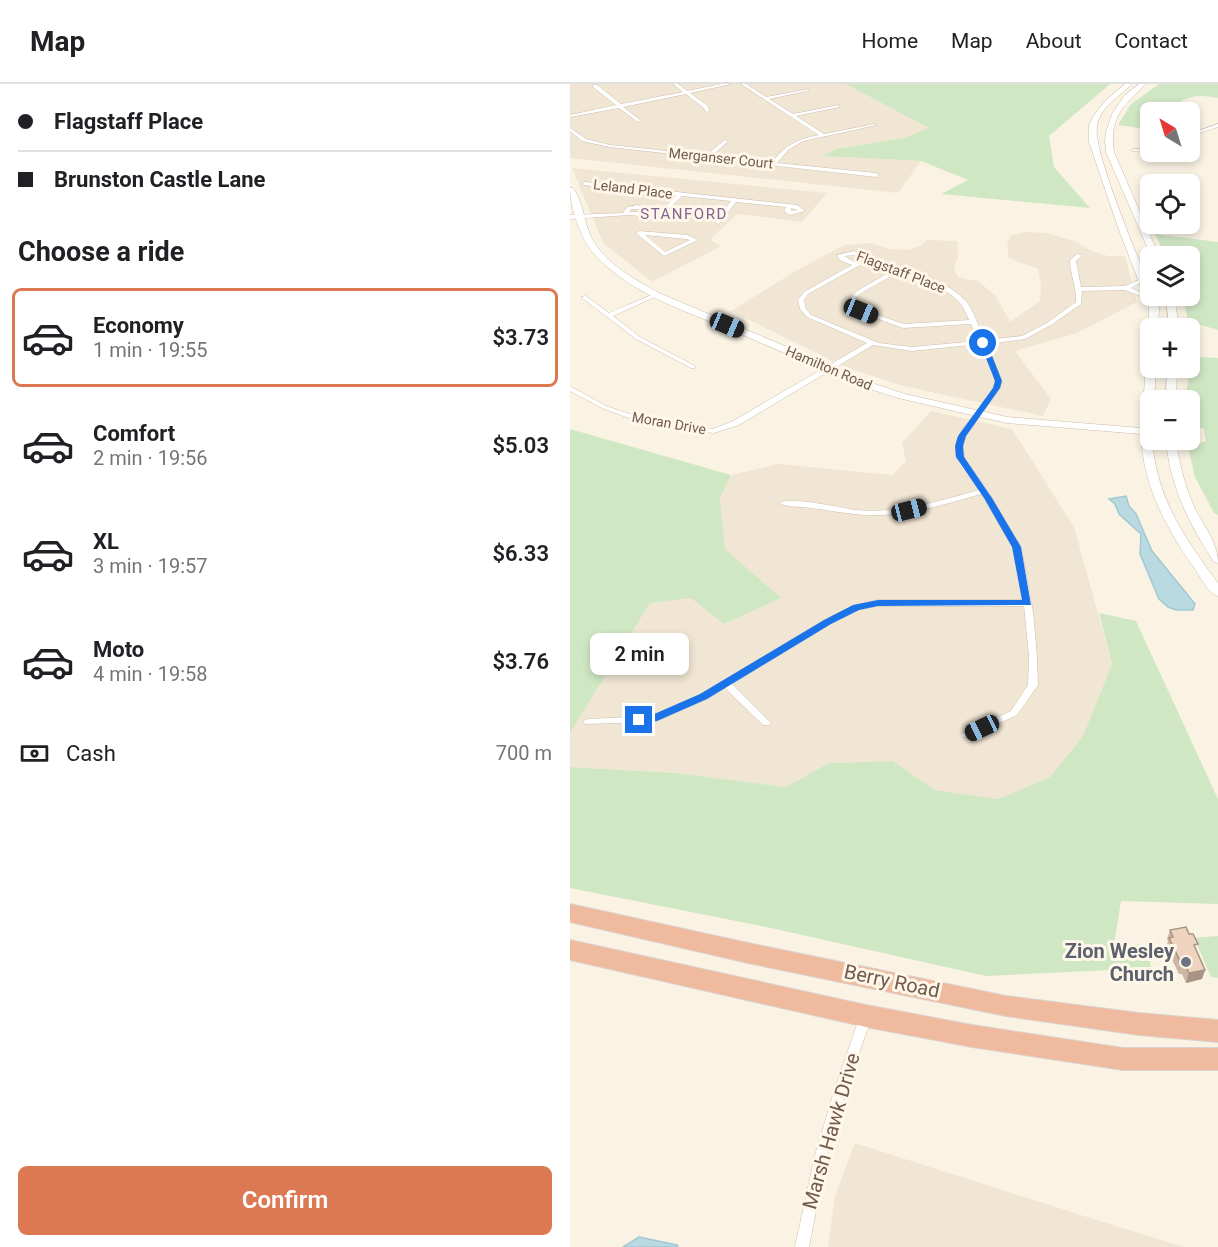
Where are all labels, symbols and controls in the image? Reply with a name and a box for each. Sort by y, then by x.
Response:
text: Map [30,25,85,58]
text: Home [862,29,918,53]
text: Map [951,29,993,53]
text: About [1026,29,1082,53]
text: Contact [1115,29,1188,53]
north arrow [1140,102,1200,162]
map controls [1140,102,1200,450]
text: Flagstaff Place [54,109,203,134]
street label: Merganser Court [668,145,774,171]
text: Brunston Castle Lane [54,167,265,192]
button: locate [1140,174,1200,234]
street label: Leland Place [592,176,674,202]
district label: STANFORD [640,205,728,223]
text: Choose a ride [18,236,184,268]
button: layers [1140,246,1200,306]
street label: Flagstaff Place [854,248,948,296]
car [841,296,881,326]
car [707,310,747,340]
icon: car [21,311,75,365]
text: Economy [93,313,184,338]
button: + [1140,318,1200,378]
text: $3.73 [492,325,549,350]
route start [969,329,996,356]
text: 1 min · 19:55 [93,338,208,362]
street label: Hamilton Road [783,343,875,393]
button: − [1140,390,1200,450]
street label: Moran Drive [631,409,707,437]
icon: car [21,419,75,473]
text: Comfort [93,421,175,446]
text: $5.03 [492,433,549,458]
text: 2 min · 19:56 [93,446,208,470]
car [889,497,929,523]
icon: car [21,527,75,581]
text: XL [93,529,119,554]
text: $6.33 [492,541,549,566]
text: 3 min · 19:57 [93,554,208,578]
callout: 2 min [590,633,688,675]
icon: car [21,635,75,689]
text: Moto [93,637,144,662]
text: 2 min [614,642,665,666]
text: $3.76 [492,649,549,674]
text: 4 min · 19:58 [93,662,208,686]
route end [625,706,652,733]
car [962,712,1002,744]
icon: cash [18,737,51,770]
text: Cash [66,741,116,766]
text: 700 m [496,741,552,765]
place label: Zion Wesley Church [1065,939,1175,986]
marker: Zion Wesley Church [1179,955,1193,969]
street label: Berry Road [842,959,942,1003]
street label: Marsh Hawk Drive [797,1050,865,1212]
button: Confirm [18,1166,552,1235]

